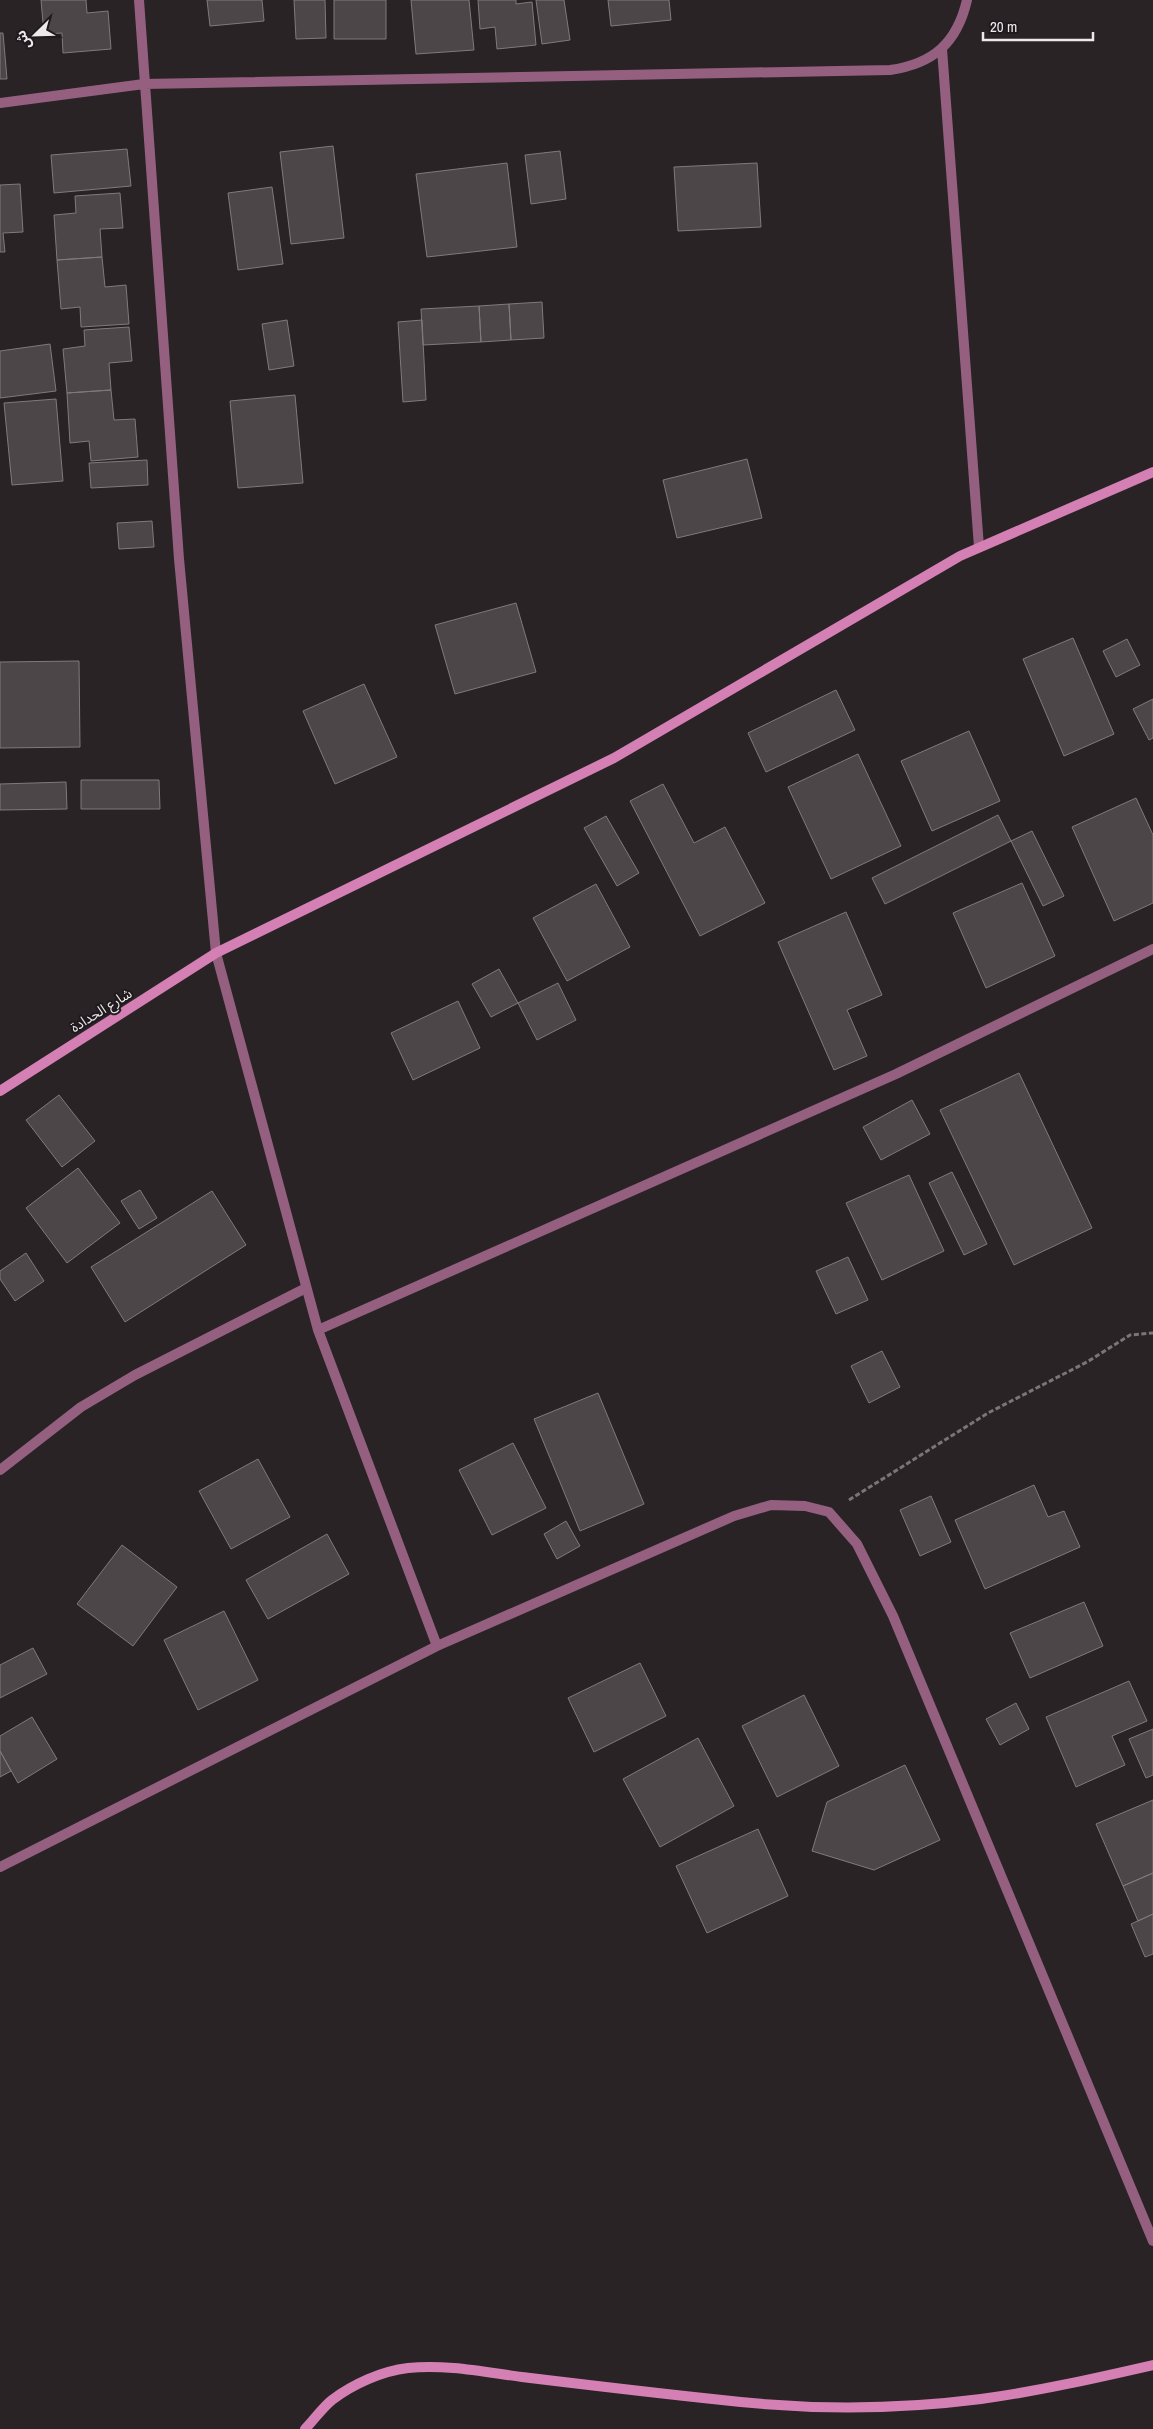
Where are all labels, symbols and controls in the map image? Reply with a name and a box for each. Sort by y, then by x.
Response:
north arrow [10,10,60,60]
scale bar [983,10,1093,42]
text: 20 m [990,16,1017,37]
text: ش [11,28,35,52]
street label: شارع الحدادة [67,984,136,1038]

